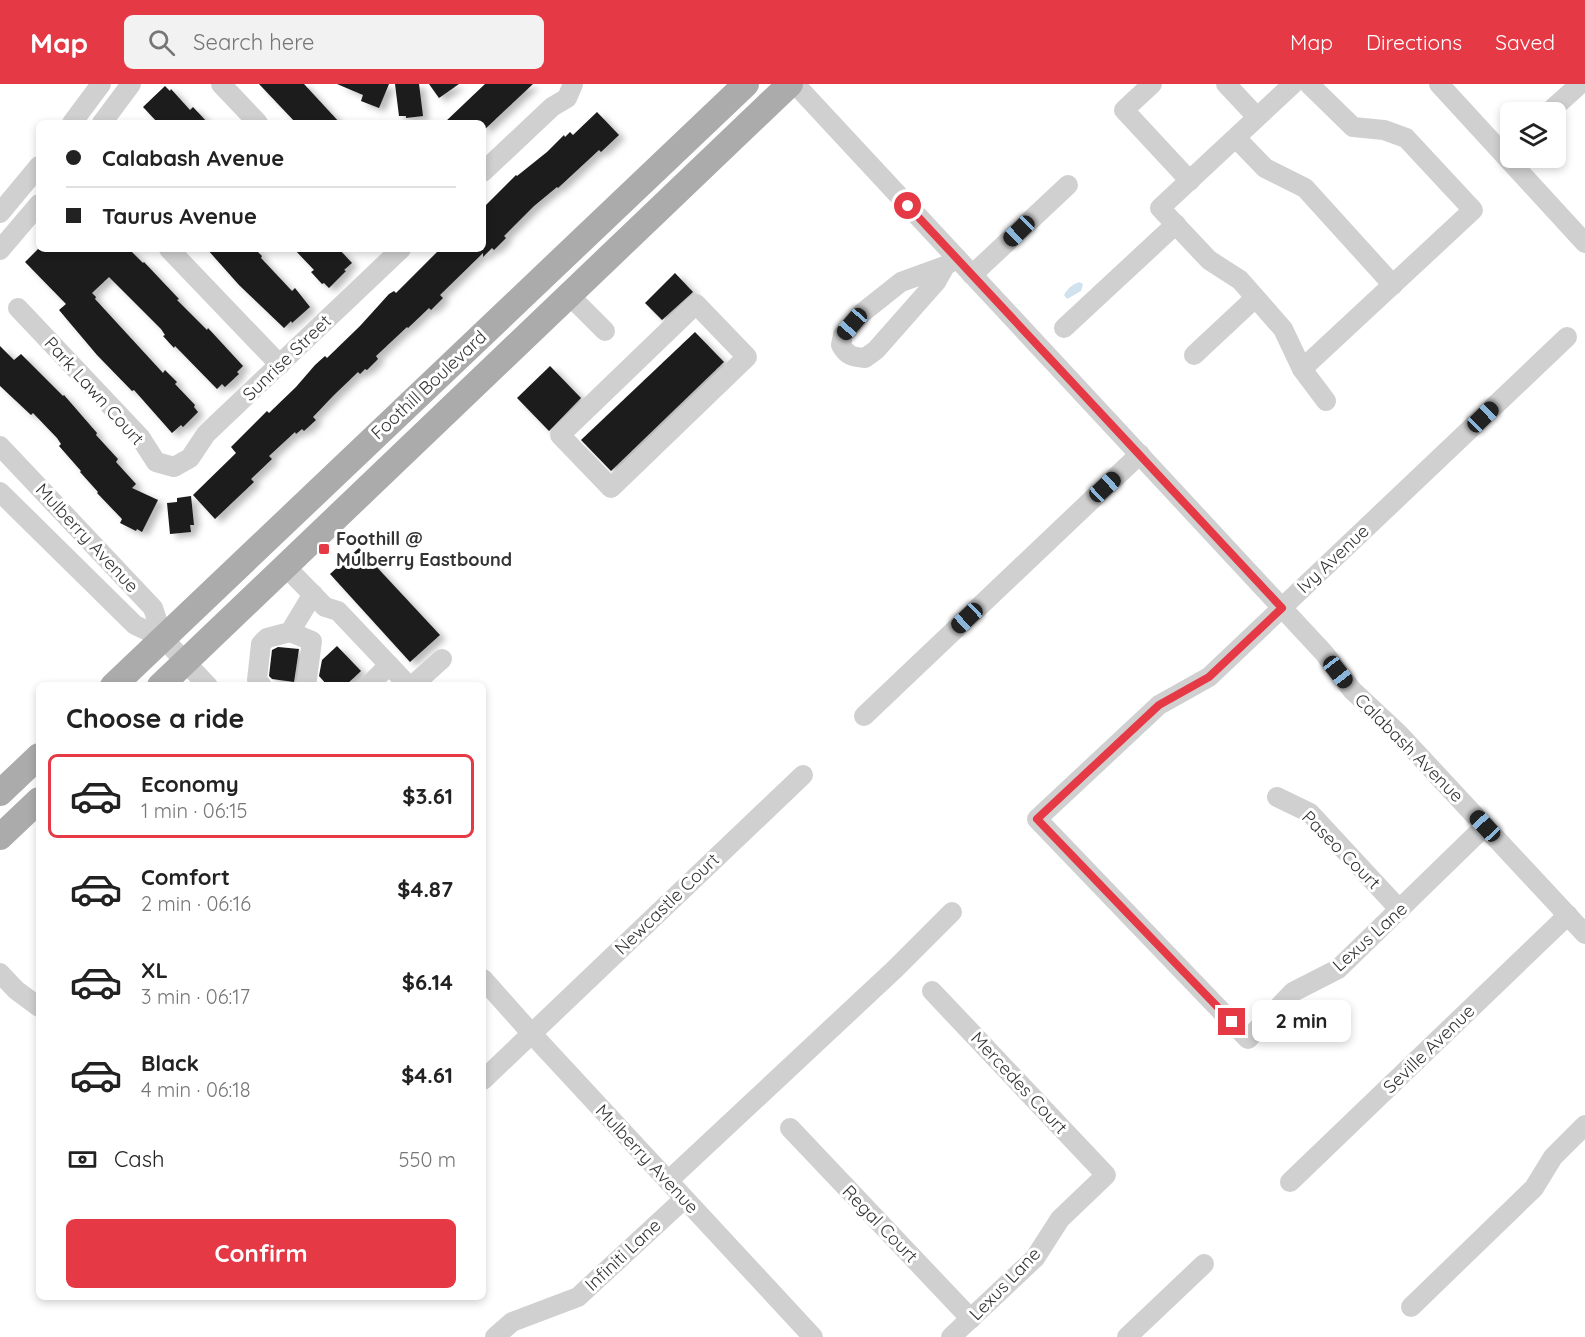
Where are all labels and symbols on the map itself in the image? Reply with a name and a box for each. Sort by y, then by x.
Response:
route start [894,192,921,219]
car [1000,212,1038,250]
car [833,305,871,343]
street label: Sunrise Street [238,310,336,406]
street label: Foothill Boulevard [366,325,491,444]
street label: Park Lawn Court [40,332,149,450]
car [1464,398,1502,436]
car [1086,468,1124,506]
street label: Mulberry Avenue [31,478,144,597]
street label: Ivy Avenue [1292,519,1374,598]
place label: Foothill @ Mulberry Eastbound [336,527,512,571]
marker: Foothill @ Mulberry Eastbound [317,542,331,556]
car [948,599,986,637]
car [1320,652,1356,692]
street label: Calabash Avenue [1350,688,1469,807]
street label: Paseo Court [1297,806,1385,894]
car [1466,807,1504,845]
street label: Newcastle Court [610,848,724,959]
street label: Lexus Lane [1327,897,1412,976]
street label: Seville Avenue [1378,999,1479,1098]
callout: 2 min [1253,1001,1352,1043]
route end [1218,1008,1245,1035]
street label: Mercedes Court [966,1027,1073,1139]
street label: Mulberry Avenue [591,1099,704,1218]
street label: Regal Court [838,1180,923,1267]
street label: Infiniti Lane [580,1214,665,1296]
street label: Lexus Lane [964,1242,1045,1325]

